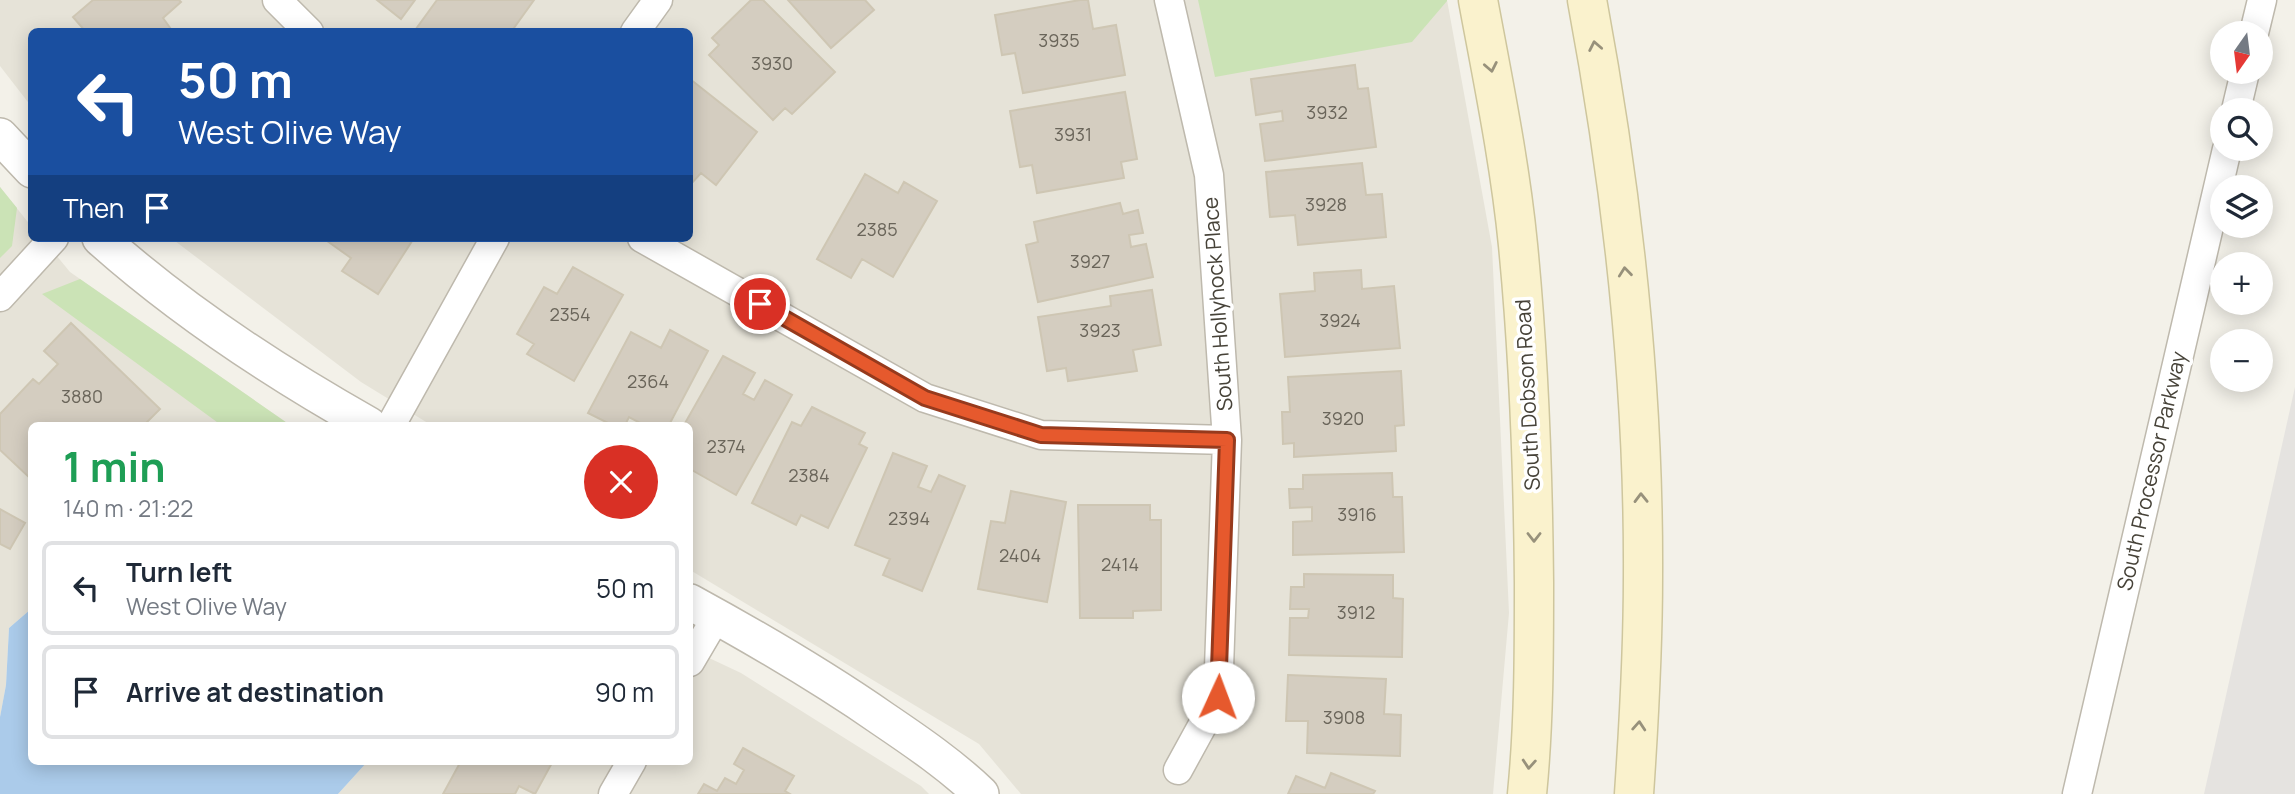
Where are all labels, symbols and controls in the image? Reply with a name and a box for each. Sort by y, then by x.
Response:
north arrow [2210,21,2273,84]
map controls [2210,21,2273,392]
house number: 3935 [1038,28,1080,52]
one-way arrow [1589,40,1604,52]
text: 50 m [178,46,293,113]
house number: 3930 [751,51,793,75]
icon: left [63,56,154,147]
one-way arrow [1483,61,1498,73]
button: search [2210,98,2273,161]
house number: 3932 [1306,100,1348,124]
text: West Olive Way [178,110,402,154]
house number: 3931 [1054,122,1092,146]
button: layers [2210,175,2273,238]
icon: arrive [138,189,176,227]
text: Then [63,190,124,226]
house number: 3928 [1305,192,1347,216]
street label: South Hollyhock Place [1196,196,1238,412]
house number: 2385 [856,217,898,241]
house number: 3927 [1070,249,1110,273]
button: + [2210,252,2273,315]
one-way arrow [1618,266,1633,277]
pin [730,274,790,334]
icon: arrive [741,285,779,323]
street label: South Dobson Road [1508,299,1546,491]
house number: 2354 [549,302,591,326]
house number: 3924 [1319,308,1361,332]
house number: 3923 [1079,318,1121,342]
button: − [2210,329,2273,392]
street label: South Processor Parkway [2110,348,2192,593]
house number: 2364 [627,369,669,393]
house number: 3880 [61,384,103,408]
house number: 3920 [1322,406,1364,430]
house number: 2374 [706,434,746,458]
text: 1 min [63,437,166,495]
button: close [584,445,658,519]
house number: 2384 [788,463,830,487]
text: 140 m · 21:22 [63,492,193,524]
one-way arrow [1634,493,1649,504]
house number: 3916 [1337,502,1377,526]
house number: 2394 [888,506,930,530]
one-way arrow [1526,532,1542,543]
house number: 2404 [999,543,1041,567]
house number: 2414 [1101,552,1139,576]
text: Turn left [126,554,233,590]
icon: left [67,569,105,607]
text: 50 m [596,570,654,606]
text: West Olive Way [126,590,287,622]
house number: 3912 [1337,600,1375,624]
position arrow [1181,660,1255,734]
icon: arrive [67,673,105,711]
text: Arrive at destination [126,674,384,710]
text: 90 m [595,674,654,710]
house number: 3908 [1323,705,1365,729]
one-way arrow [1631,720,1646,731]
one-way arrow [1522,759,1537,770]

